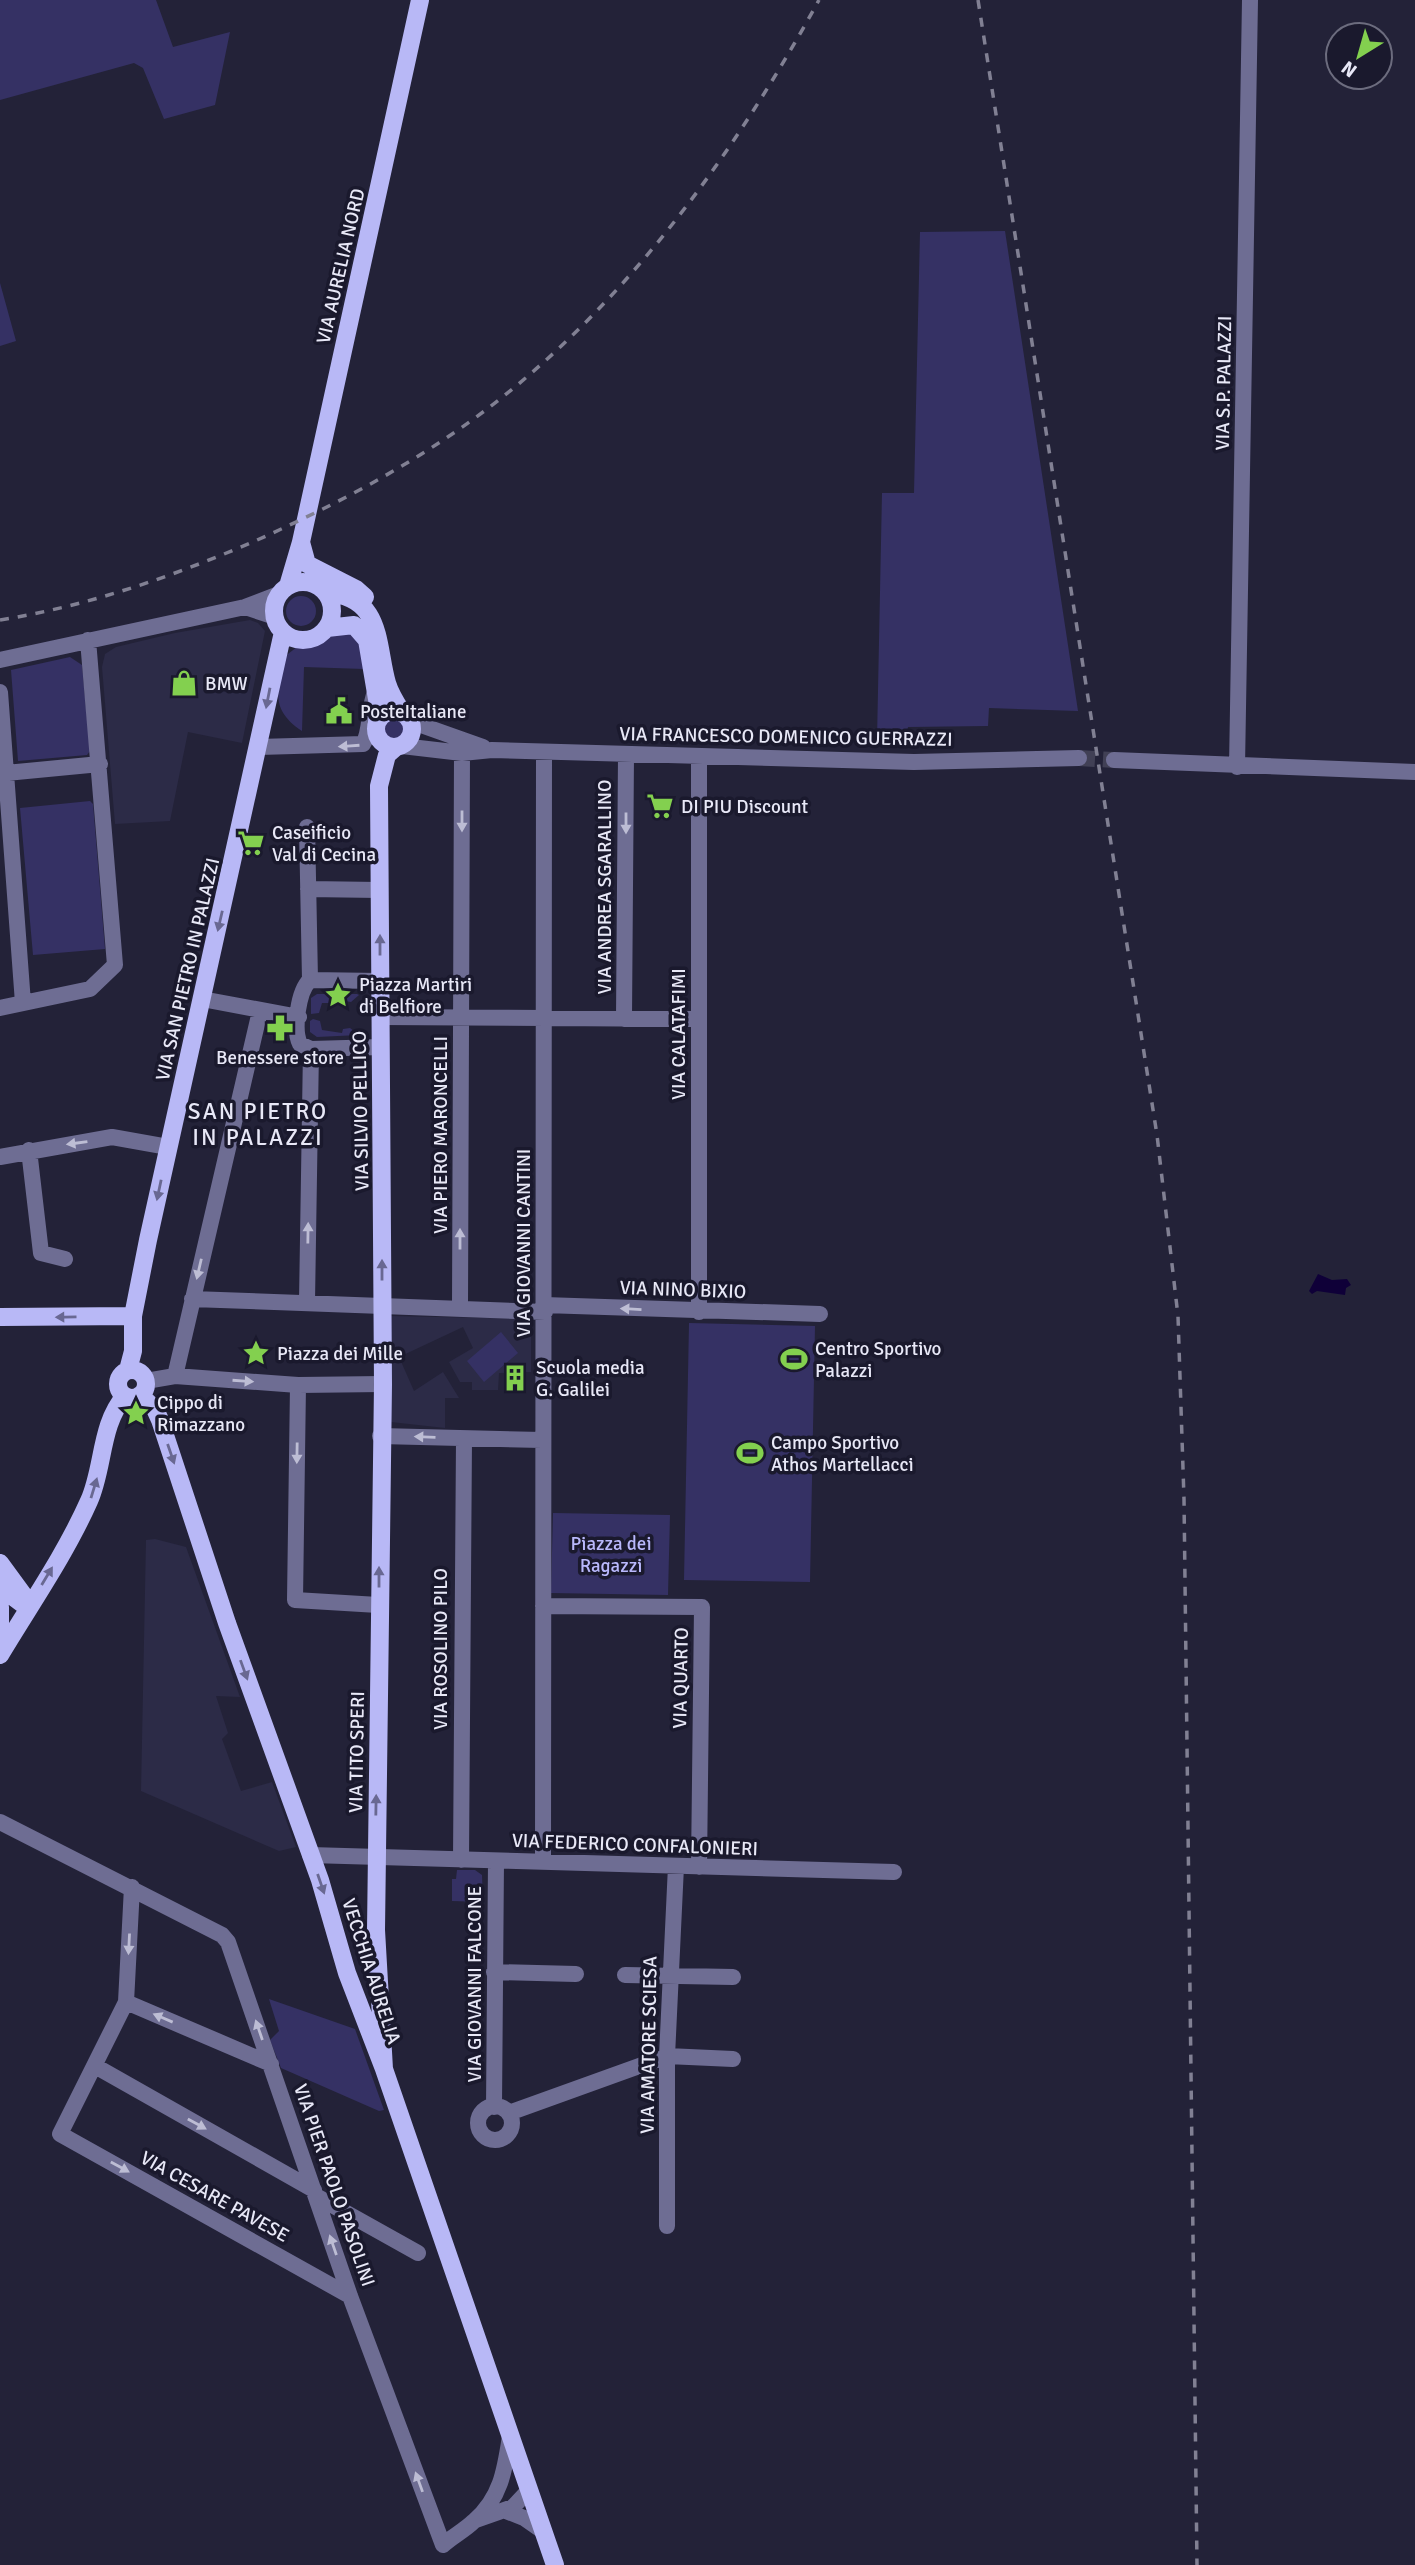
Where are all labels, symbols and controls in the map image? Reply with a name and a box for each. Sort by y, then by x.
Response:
north arrow [1324,21,1394,91]
text: N [1337,55,1362,82]
street label: VIA AURELIA NORD [311,186,371,346]
street label: VIA S.P. PALAZZI [1211,315,1237,451]
shop icon: BMW [169,668,199,698]
place label: BMW [205,672,248,696]
one-way arrow [262,687,273,709]
public building icon: PosteItaliane [324,696,354,726]
place label: PosteItaliane [360,700,466,724]
street label: VIA FRANCESCO DOMENICO GUERRAZZI [619,722,953,752]
one-way arrow [338,741,360,752]
street label: VIA ANDREA SGARALLINO [593,780,617,994]
supermarket icon: DI PIU Discount [645,791,675,821]
place label: DI PIU Discount [681,795,809,819]
one-way arrow [456,810,468,832]
one-way arrow [620,813,631,835]
place label: Caseificio Val di Cecina [272,821,376,867]
supermarket icon: Caseificio Val di Cecina [236,828,266,858]
street label: VIA SAN PIETRO IN PALAZZI [151,855,225,1083]
one-way arrow [214,910,225,932]
one-way arrow [374,933,386,955]
street label: VIA CALATAFIMI [667,968,691,1100]
place label: Piazza Martiri di Belfiore [359,973,472,1019]
place icon: Piazza Martiri di Belfiore [323,980,353,1010]
pharmacy icon: Benessere store [265,1013,295,1043]
street label: VIA SILVIO PELLICO [348,1031,374,1191]
street label: VIA PIERO MARONCELLI [429,1036,453,1234]
place label: Benessere store [216,1046,344,1070]
district label: SAN PIETRO IN PALAZZI [188,1097,328,1152]
one-way arrow [66,1138,88,1149]
street label: VIA GIOVANNI CANTINI [512,1149,536,1337]
one-way arrow [153,1179,164,1201]
one-way arrow [302,1222,314,1244]
one-way arrow [454,1228,466,1250]
one-way arrow [194,1258,205,1280]
one-way arrow [377,1259,388,1281]
street label: VIA NINO BIXIO [619,1276,747,1304]
one-way arrow [620,1303,642,1314]
one-way arrow [55,1311,77,1323]
place label: Centro Sportivo Palazzi [815,1337,942,1383]
place icon: Piazza dei Mille [241,1338,271,1368]
place label: Piazza dei Mille [277,1342,403,1366]
sports icon: Centro Sportivo Palazzi [779,1344,809,1374]
place label: Scuola media G. Galilei [536,1356,645,1402]
building icon: Scuola media G. Galilei [500,1363,530,1393]
one-way arrow [232,1376,254,1387]
place label: Cippo di Rimazzano [157,1391,245,1437]
place icon: Cippo di Rimazzano [121,1398,151,1428]
place label: Campo Sportivo Athos Martellacci [771,1431,914,1477]
one-way arrow [414,1432,436,1443]
sports icon: Campo Sportivo Athos Martellacci [735,1438,765,1468]
one-way arrow [291,1443,303,1465]
one-way arrow [166,1444,177,1465]
one-way arrow [89,1477,100,1498]
park label: Piazza dei Ragazzi [570,1532,652,1578]
one-way arrow [373,1566,385,1588]
one-way arrow [40,1567,53,1586]
street label: VIA ROSOLINO PILO [429,1568,453,1730]
street label: VIA QUARTO [668,1627,694,1729]
one-way arrow [239,1659,250,1680]
street label: VIA TITO SPERI [344,1691,370,1813]
one-way arrow [370,1793,382,1815]
street label: VIA FEDERICO CONFALONIERI [511,1829,758,1861]
one-way arrow [316,1873,327,1894]
street label: VIA GIOVANNI FALCONE [463,1886,487,2082]
street label: VECCHIA AURELIA [336,1896,406,2047]
one-way arrow [123,1934,134,1956]
street label: VIA AMATORE SCIESA [635,1956,663,2134]
one-way arrow [153,2012,174,2023]
one-way arrow [253,2019,264,2040]
street label: VIA PIER PAOLO PASOLINI [288,2081,380,2290]
one-way arrow [187,2118,206,2130]
street label: VIA CESARE PAVESE [136,2146,293,2248]
one-way arrow [110,2161,129,2173]
one-way arrow [327,2235,338,2256]
one-way arrow [413,2472,424,2493]

